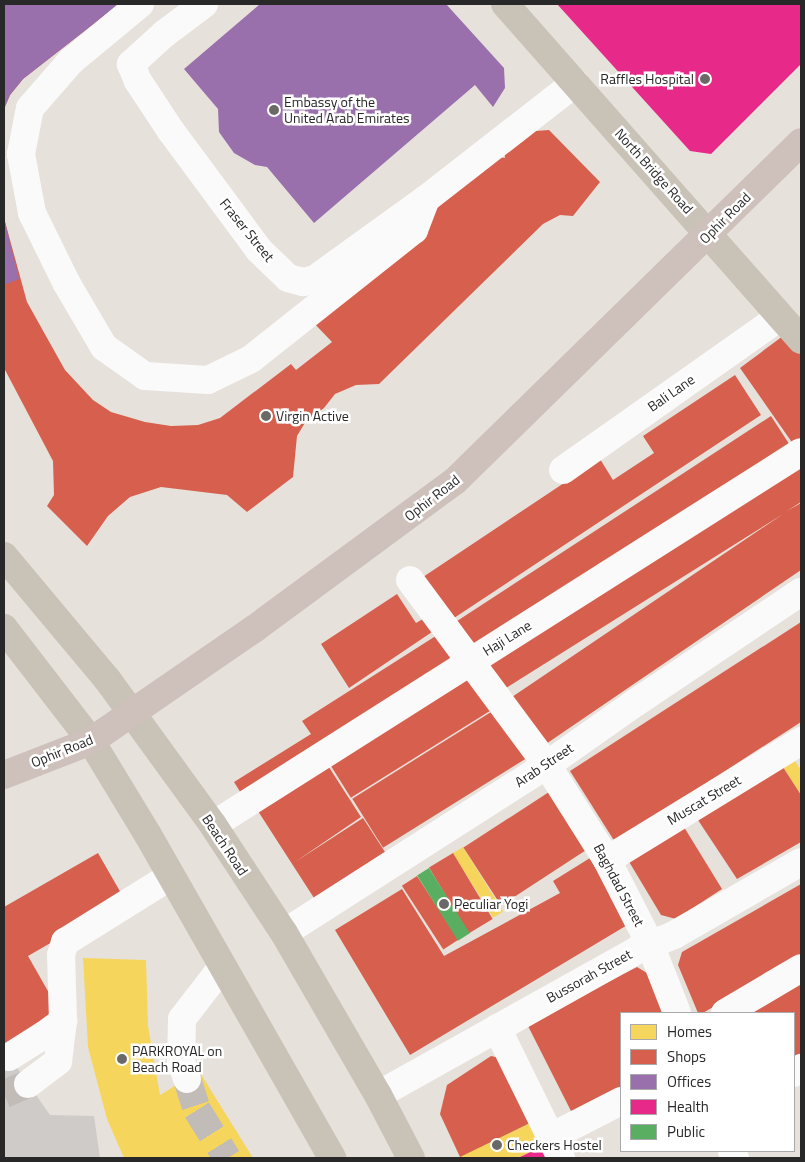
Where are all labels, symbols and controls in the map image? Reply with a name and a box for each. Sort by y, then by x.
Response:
place label: Raffles Hospital [600,71,694,87]
marker: Raffles Hospital [698,72,712,86]
place label: Embassy of the United Arab Emirates [284,94,410,126]
marker: Embassy of the United Arab Emirates [268,104,280,116]
street label: North Bridge Road [611,125,697,217]
street label: Ophir Road [696,189,754,247]
street label: Fraser Street [216,195,278,265]
street label: Bali Lane [644,371,698,415]
place label: Virgin Active [276,408,349,424]
marker: Virgin Active [260,410,272,422]
street label: Ophir Road [401,471,463,525]
street label: Haji Lane [480,617,534,659]
street label: Ophir Road [29,731,95,771]
street label: Arab Street [512,739,576,791]
street label: Muscat Street [664,771,744,829]
street label: Beach Road [199,811,251,879]
street label: Baghdad Street [590,841,648,929]
place label: Peculiar Yogi [454,896,528,912]
marker: Peculiar Yogi [438,898,450,910]
street label: Bussorah Street [543,946,635,1006]
legend [620,1012,795,1152]
text: Homes [667,1020,712,1043]
place label: PARKROYAL on Beach Road [132,1043,222,1076]
text: Shops [667,1045,706,1068]
marker: PARKROYAL on Beach Road [116,1053,128,1065]
text: Offices [667,1070,711,1093]
text: Health [667,1095,709,1118]
text: Public [667,1120,705,1143]
place label: Checkers Hostel [507,1137,602,1153]
marker: Checkers Hostel [491,1139,503,1151]

